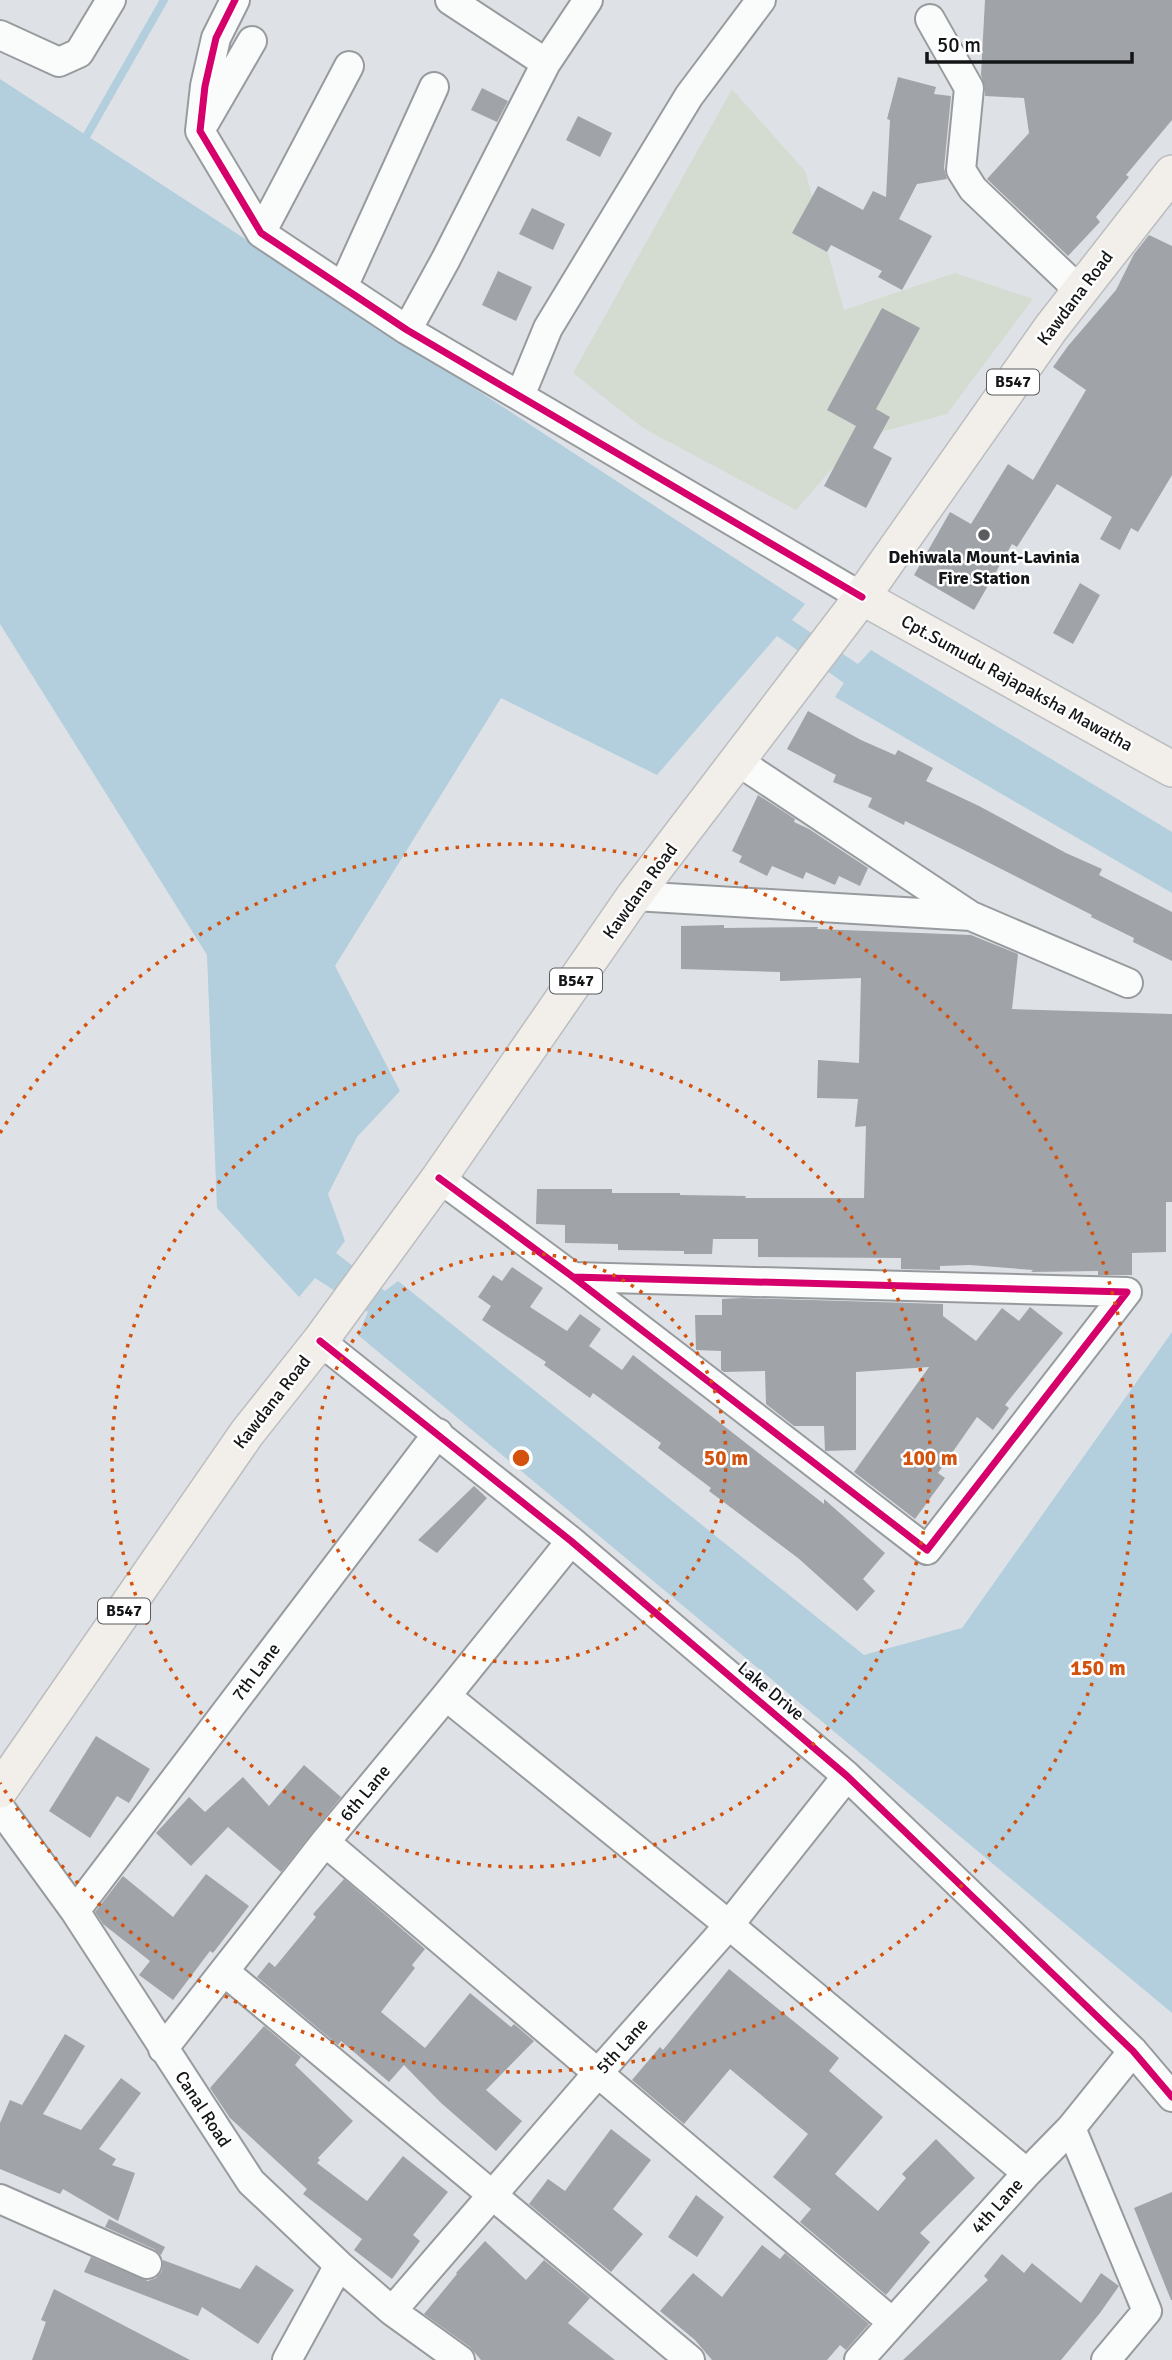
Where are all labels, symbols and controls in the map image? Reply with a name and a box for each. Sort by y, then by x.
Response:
scale bar [927,21,1132,65]
text: 50 m [937,32,981,58]
street label: Kawdana Road [1032,246,1118,350]
road number: B547 [987,370,1039,394]
marker: Dehiwala Mount-Lavinia Fire Station [976,527,992,543]
place label: Dehiwala Mount-Lavinia Fire Station [888,546,1080,589]
street label: Cpt.Sumudu Rajapaksha Mawatha [897,610,1137,756]
street label: Kawdana Road [598,839,682,943]
road number: B547 [550,968,602,993]
street label: Kawdana Road [229,1351,315,1453]
text: 50 m [704,1445,748,1471]
text: 100 m [902,1445,958,1471]
centre of rings [509,1446,533,1470]
road number: B547 [98,1598,150,1624]
street label: 7th Lane [227,1639,285,1705]
text: 150 m [1070,1655,1126,1681]
street label: Lake Drive [733,1657,809,1725]
street label: 6th Lane [335,1760,395,1826]
street label: 5th Lane [591,2014,653,2078]
street label: Canal Road [170,2067,236,2151]
street label: 4th Lane [966,2174,1028,2238]

